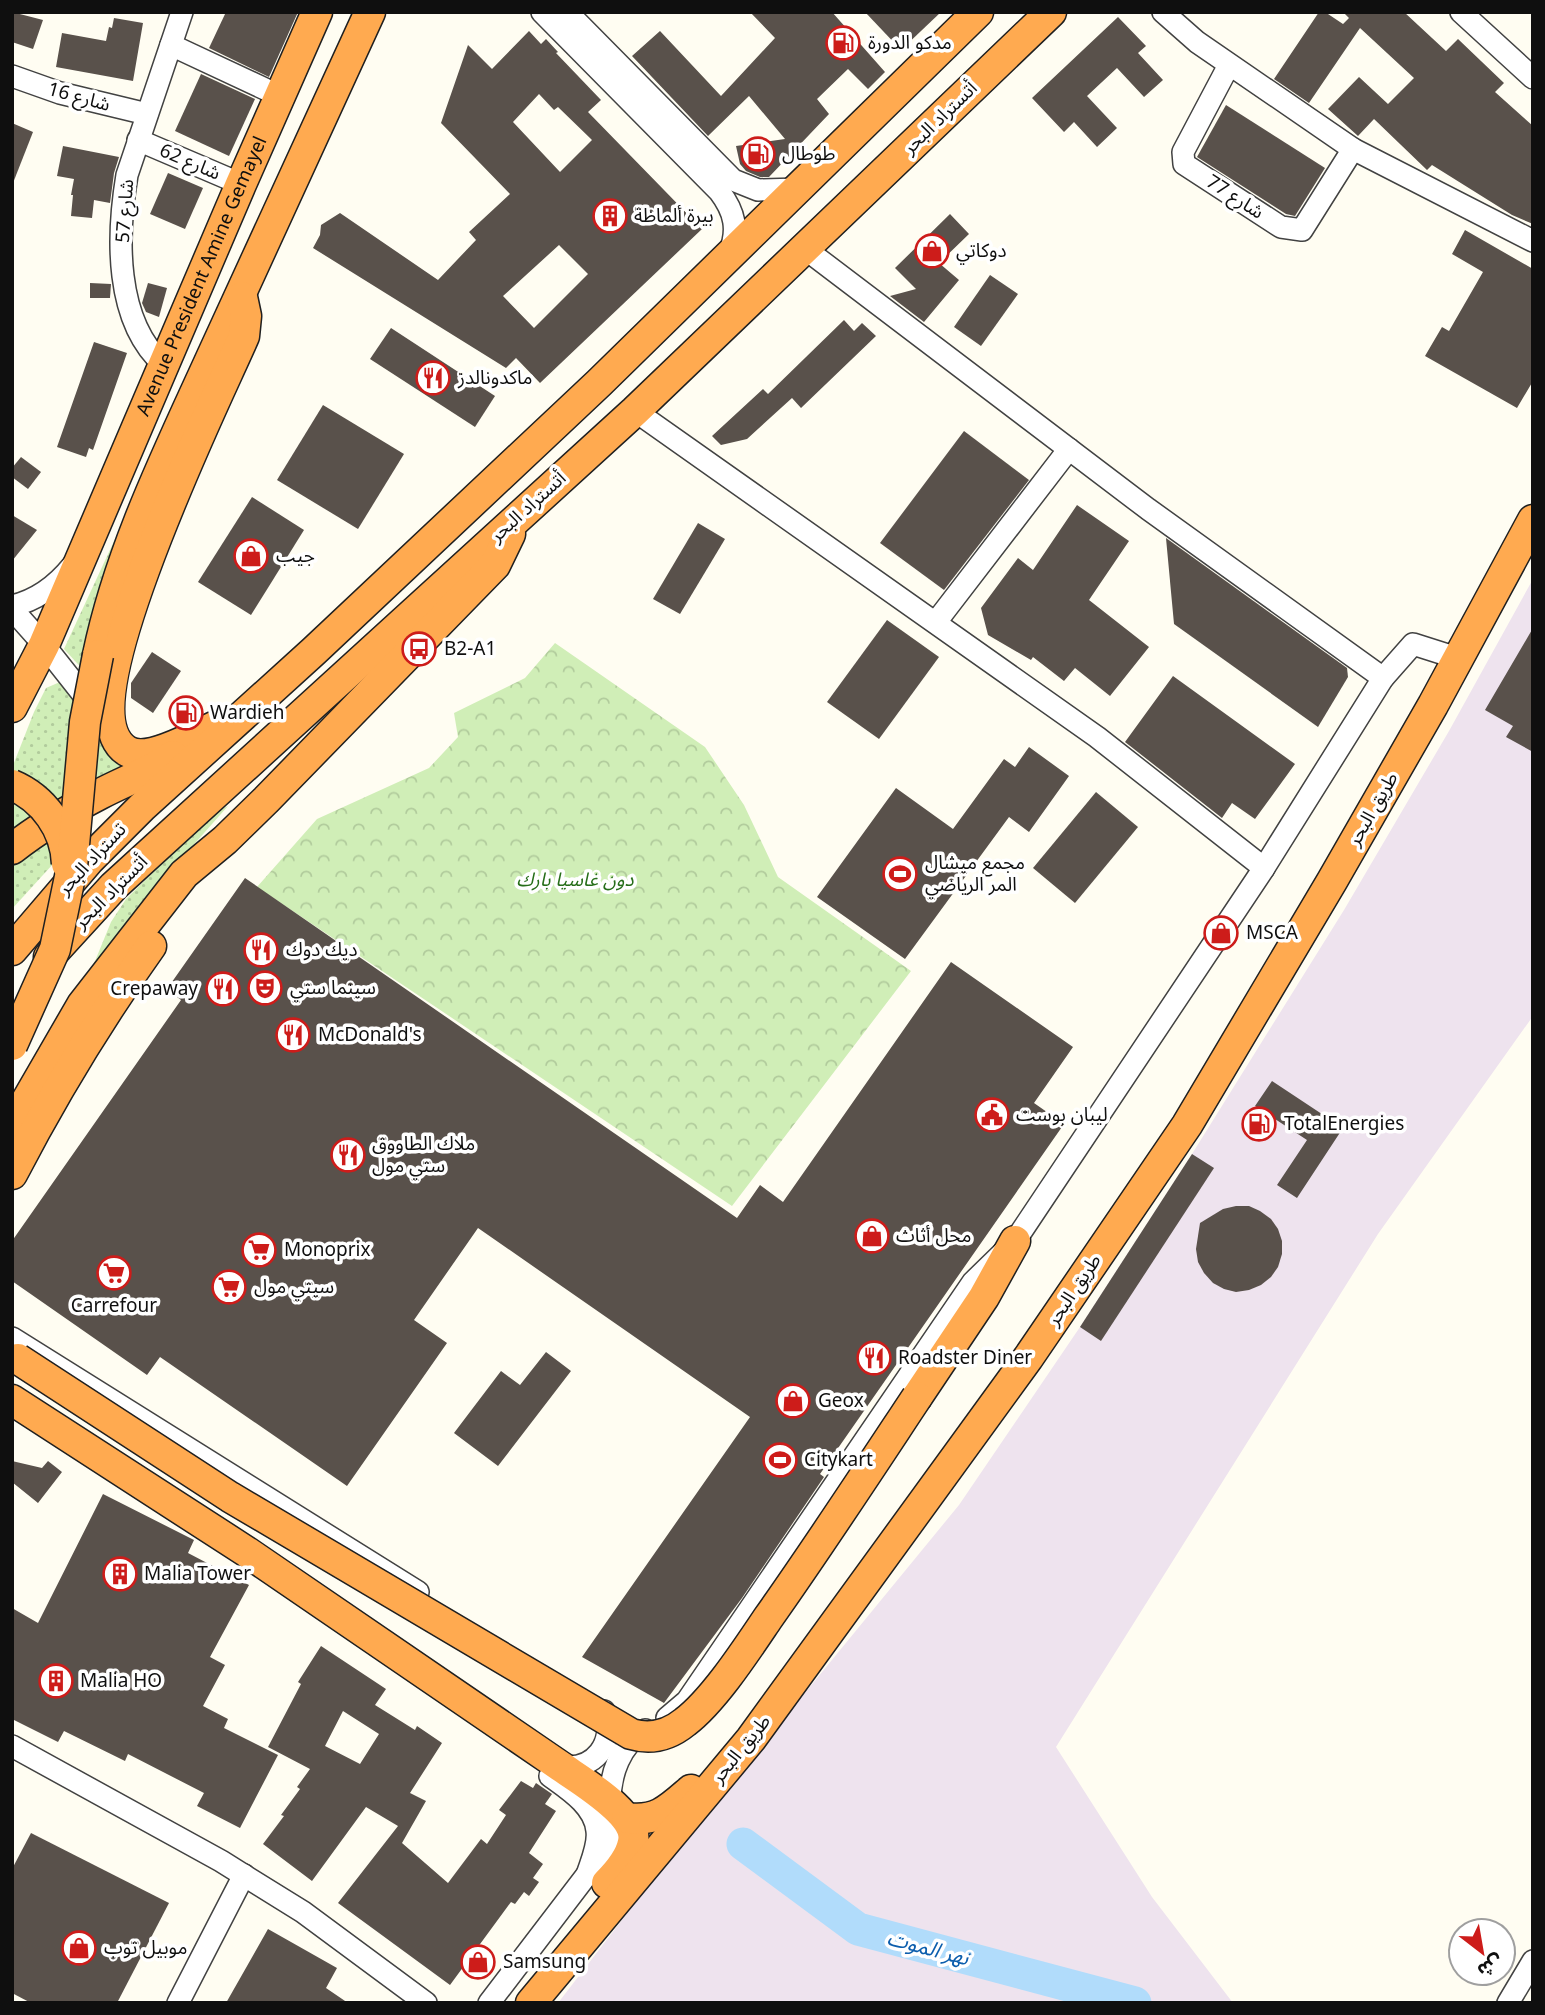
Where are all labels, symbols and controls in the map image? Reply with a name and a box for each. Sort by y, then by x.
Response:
place label: مدكو الدورة [868,23,952,63]
fuel station icon: مدكو الدورة [824,24,862,62]
street label: شارع 16 [43,69,115,125]
street label: أتستراد البحر [891,71,988,166]
street label: Avenue President Amine Gemayel [124,129,280,423]
street label: شارع 62 [153,131,227,193]
place label: طوطال [782,134,836,174]
fuel station icon: طوطال [739,135,777,173]
street label: شارع 77 [1197,163,1273,231]
street label: شارع 57 [103,178,147,244]
place label: بيرة ألماظة [634,196,714,236]
building icon: بيرة ألماظة [591,197,629,235]
place label: دوكاتي [956,231,1007,271]
shop icon: دوكاتي [913,232,951,270]
place label: ماكدونالدز [457,358,533,398]
restaurant icon: ماكدونالدز [414,359,452,397]
street label: أتستراد البحر [479,460,577,554]
place label: جيب [276,536,315,576]
shop icon: جيب [232,537,270,575]
place label: B2-A1 [444,629,496,669]
bus stop icon: B2-A1 [400,630,438,668]
place label: Wardieh [210,693,284,733]
fuel station icon: Wardieh [167,694,205,732]
street label: طريق البحر [1335,764,1411,855]
street label: تستراد البحر [46,812,137,906]
place label: مجمع ميشال المر الرياضي [925,843,1025,905]
street label: أتستراد البحر [63,844,159,940]
sports icon: مجمع ميشال المر الرياضي [881,855,919,893]
park label: دون غاسيا بارك [517,860,634,900]
place label: MSCA [1246,913,1299,953]
shop icon: MSCA [1202,914,1240,952]
place label: ديك دوك [286,930,358,970]
restaurant icon: ديك دوك [242,931,280,969]
place label: سينما ستي [290,968,376,1008]
place label: Crepaway [110,969,198,1009]
theatre icon: سينما ستي [246,969,284,1007]
restaurant icon: Crepaway [204,970,242,1008]
place label: McDonald's [318,1015,422,1055]
restaurant icon: McDonald's [274,1016,312,1054]
place label: ليبان بوست [1016,1095,1108,1135]
public building icon: ليبان بوست [973,1096,1011,1134]
place label: TotalEnergies [1284,1104,1404,1144]
fuel station icon: TotalEnergies [1240,1105,1278,1143]
place label: ملاك الطاووق ستي مول [372,1124,475,1186]
restaurant icon: ملاك الطاووق ستي مول [329,1136,367,1174]
place label: محل أثاث [896,1216,971,1256]
shop icon: محل أثاث [853,1217,891,1255]
place label: Monoprix [284,1230,370,1270]
supermarket icon: Monoprix [240,1231,278,1269]
street label: طريق البحر [1034,1245,1113,1336]
supermarket icon: Carrefour [95,1254,133,1292]
place label: سيتي مول [254,1267,334,1307]
supermarket icon: سيتي مول [210,1268,248,1306]
place label: Carrefour [71,1286,157,1326]
place label: Roadster Diner [898,1338,1032,1378]
restaurant icon: Roadster Diner [855,1339,893,1377]
place label: Geox [818,1381,864,1421]
shop icon: Geox [774,1382,812,1420]
place label: Citykart [804,1440,873,1480]
sports icon: Citykart [761,1441,799,1479]
place label: Malia Tower [144,1554,251,1594]
building icon: Malia Tower [101,1555,139,1593]
place label: Malia HO [80,1661,162,1701]
building icon: Malia HO [37,1662,75,1700]
street label: طريق البحر [699,1705,782,1794]
water label: نهر الموت [882,1916,975,1980]
north arrow [1447,1917,1517,1987]
place label: موبيل توب [104,1928,187,1968]
shop icon: موبيل توب [60,1929,98,1967]
place label: Samsung [503,1942,586,1982]
text: ش [1469,1942,1512,1990]
shop icon: Samsung [459,1943,497,1981]

